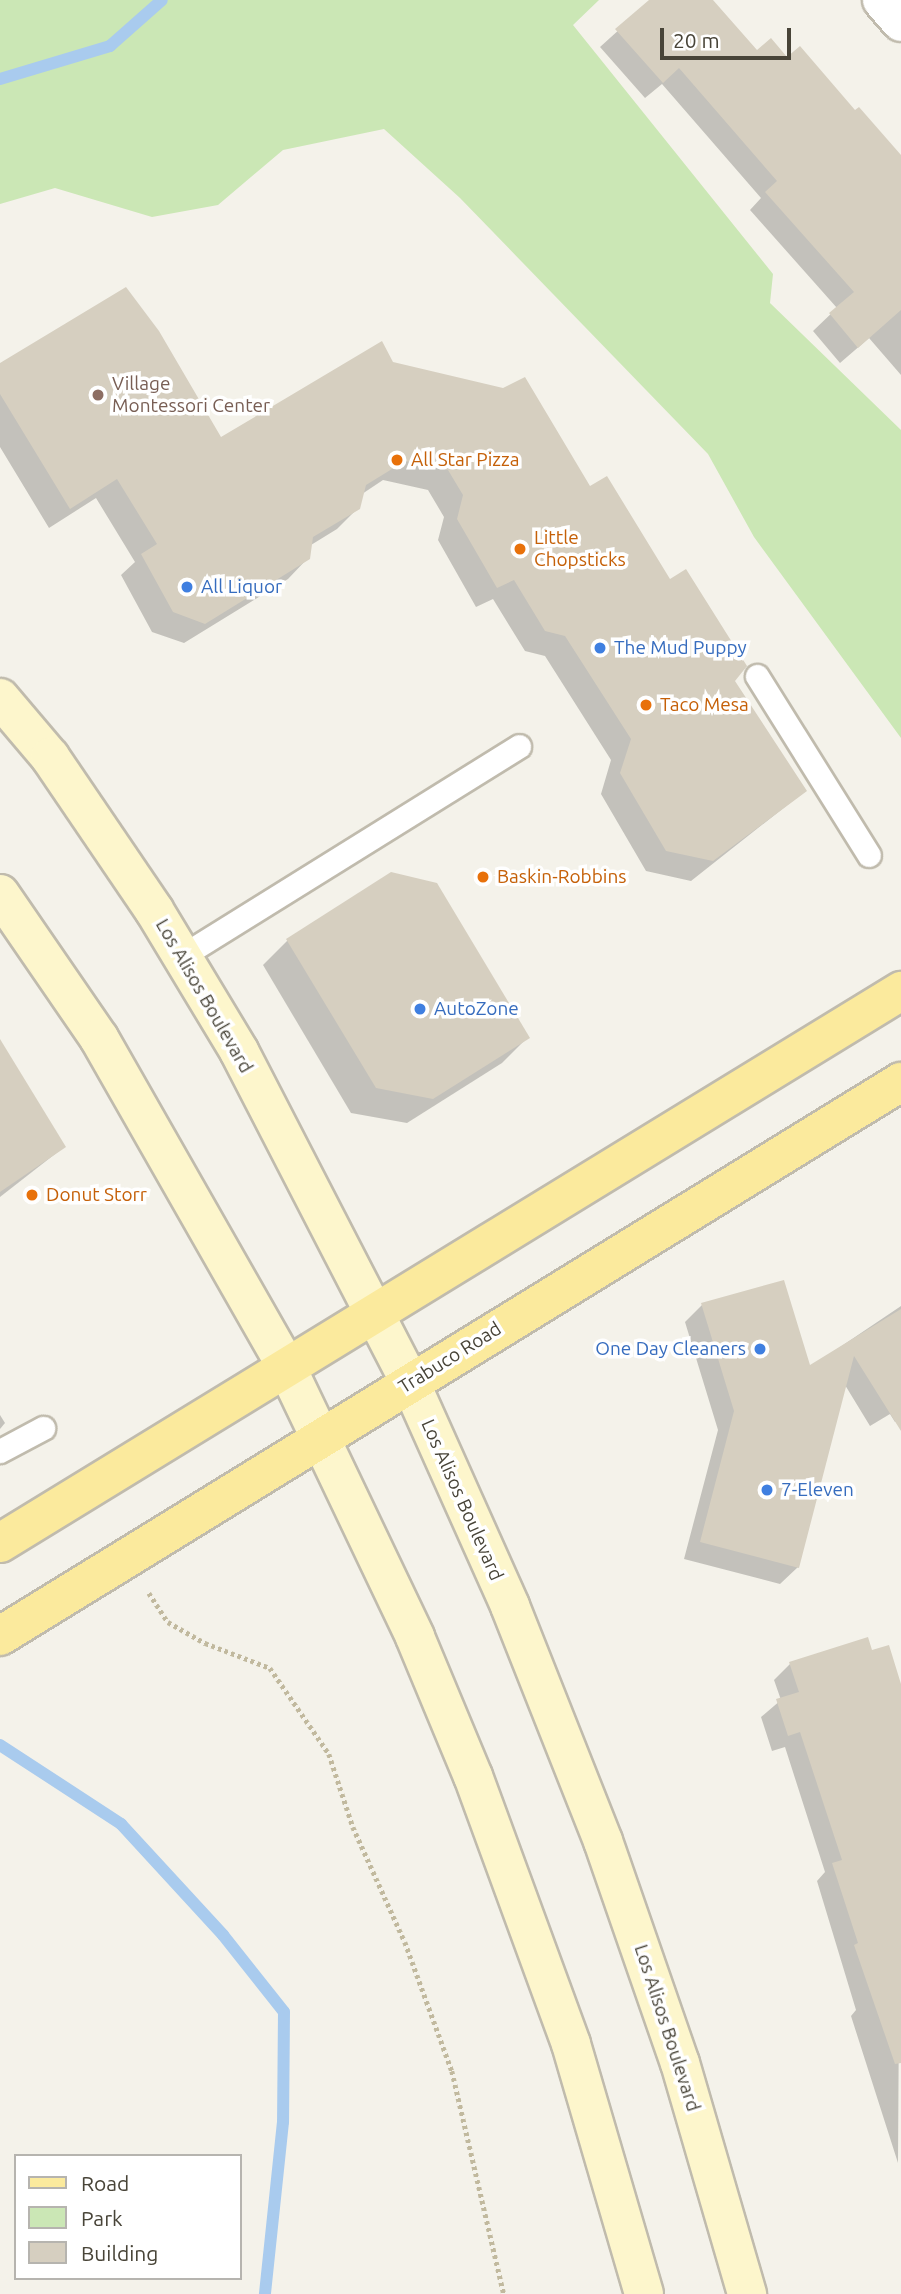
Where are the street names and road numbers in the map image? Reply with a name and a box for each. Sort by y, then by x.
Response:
street label: Los Alisos Boulevard [151,915,257,1077]
street label: Trabuco Road [394,1317,506,1399]
street label: Los Alisos Boulevard [416,1416,508,1584]
street label: Los Alisos Boulevard [629,1942,705,2114]

